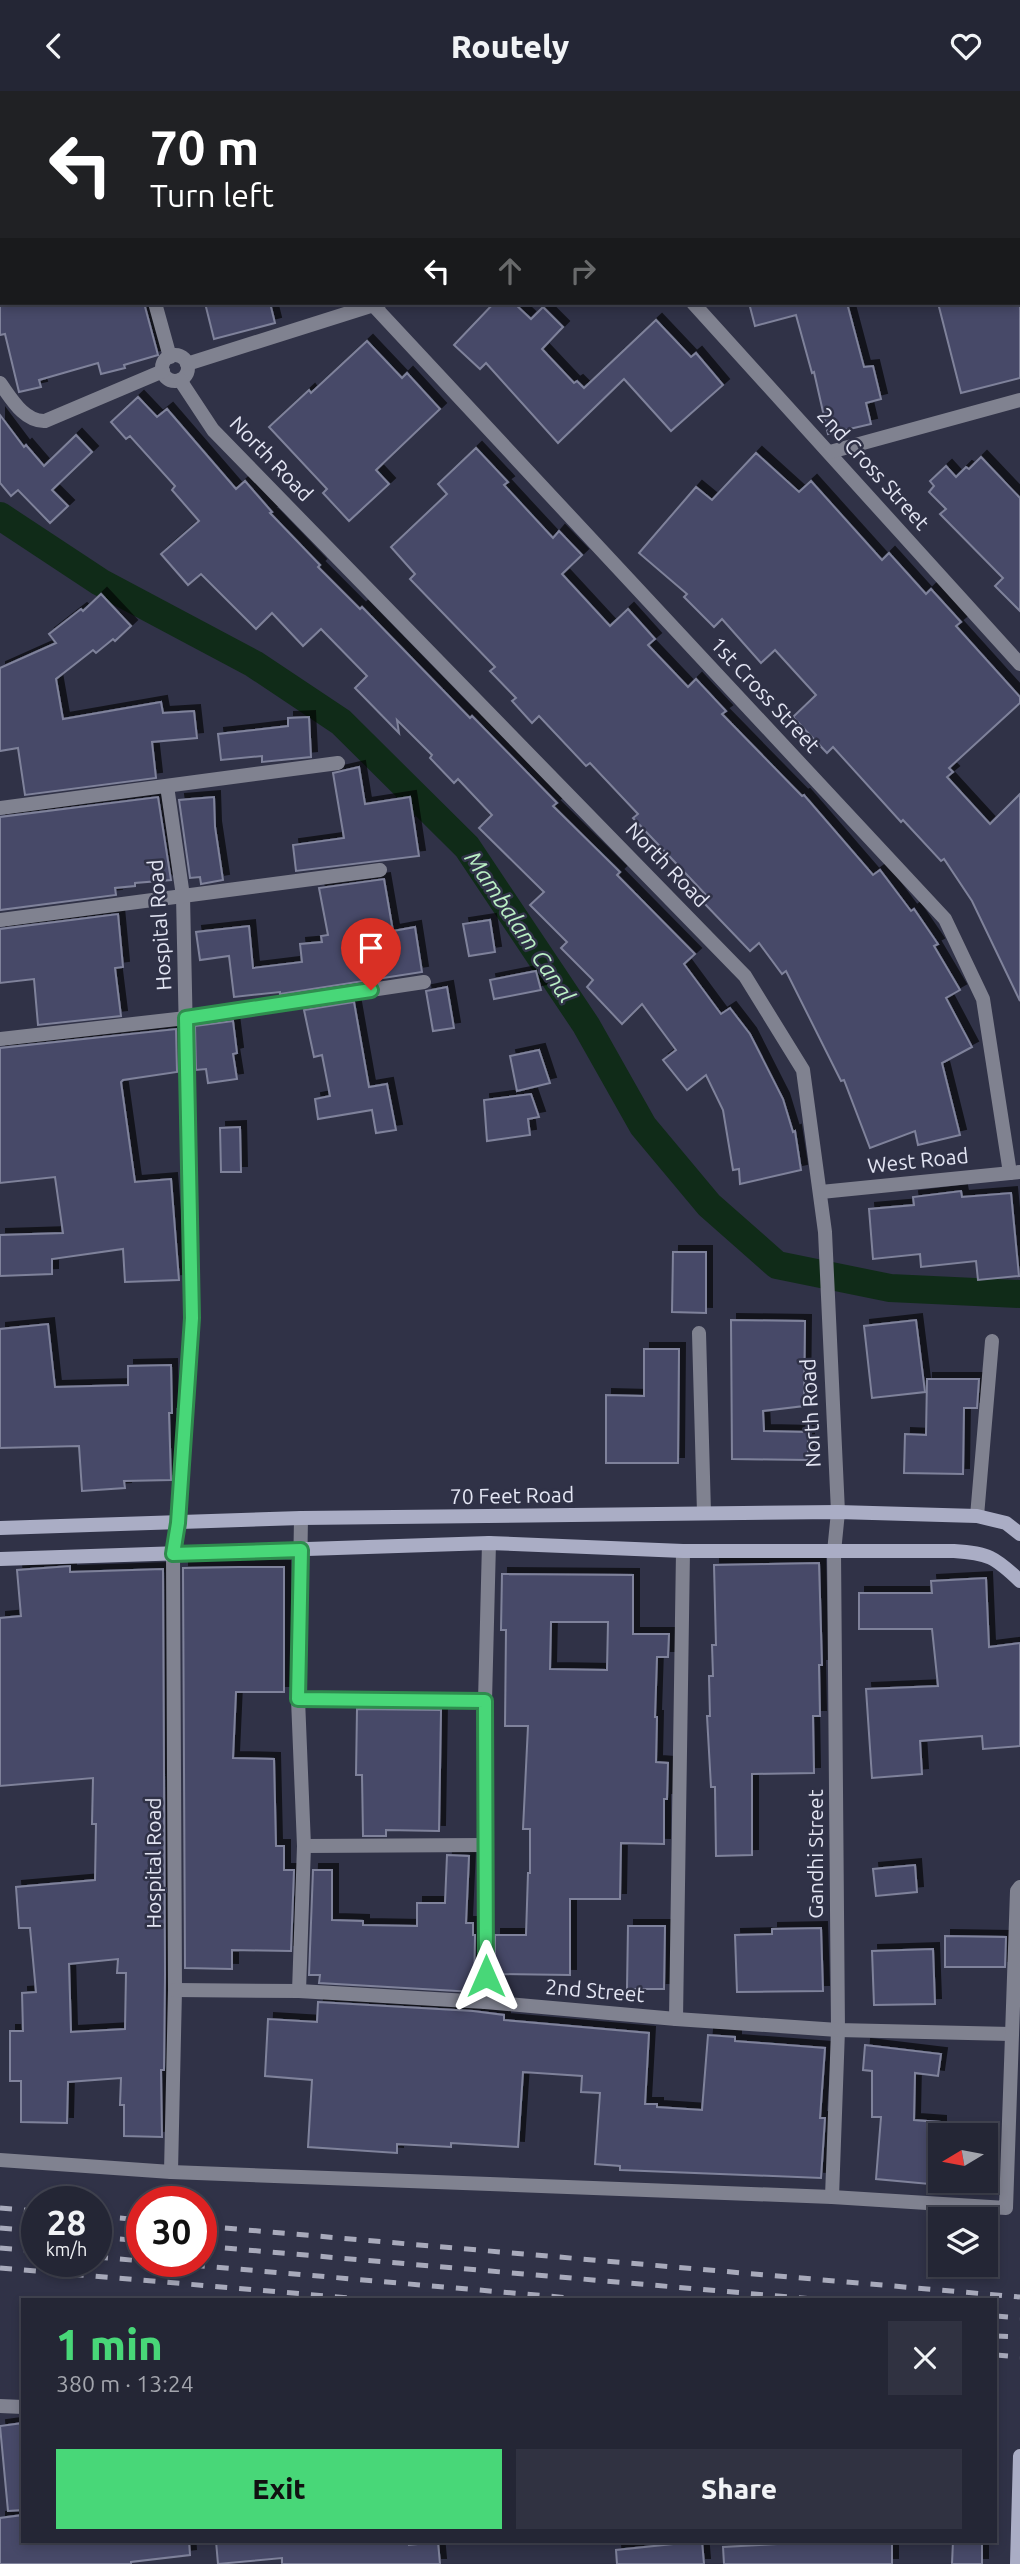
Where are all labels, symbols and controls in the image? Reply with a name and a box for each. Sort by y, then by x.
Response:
icon: back [35,27,73,65]
icon: heart [947,27,985,65]
text: Routely [451,28,569,64]
icon: left [35,119,126,210]
text: 70 m [150,119,259,174]
text: Turn left [150,177,274,213]
icon: left [418,252,456,290]
icon: ahead [491,252,529,290]
icon: right [564,252,602,290]
street label: 2nd Cross Street [813,402,935,534]
street label: North Road [225,411,318,506]
street label: 1st Cross Street [706,632,825,757]
street label: North Road [621,817,714,912]
water label: Mambalam Canal [461,846,581,1008]
street label: Hospital Road [142,859,176,991]
pin [341,918,401,990]
icon: arrive [352,929,390,967]
street label: West Road [866,1143,970,1177]
street label: North Road [795,1358,825,1468]
street label: 70 Feet Road [450,1482,574,1508]
street label: Gandhi Street [803,1789,827,1919]
street label: Hospital Road [141,1797,165,1929]
position arrow [449,1939,523,2013]
street label: 2nd Street [544,1974,646,2006]
north arrow [928,2123,998,2193]
map controls [928,2123,998,2277]
speed limit sign: 30 [126,2186,217,2277]
text: 28 [47,2202,86,2242]
button: layers [928,2207,998,2277]
text: km/h [46,2239,87,2259]
text: 1 min [56,2321,163,2368]
button: close [888,2321,962,2395]
text: 380 m · 13:24 [56,2371,194,2396]
button: Exit [56,2449,502,2529]
button: Share [516,2449,962,2529]

